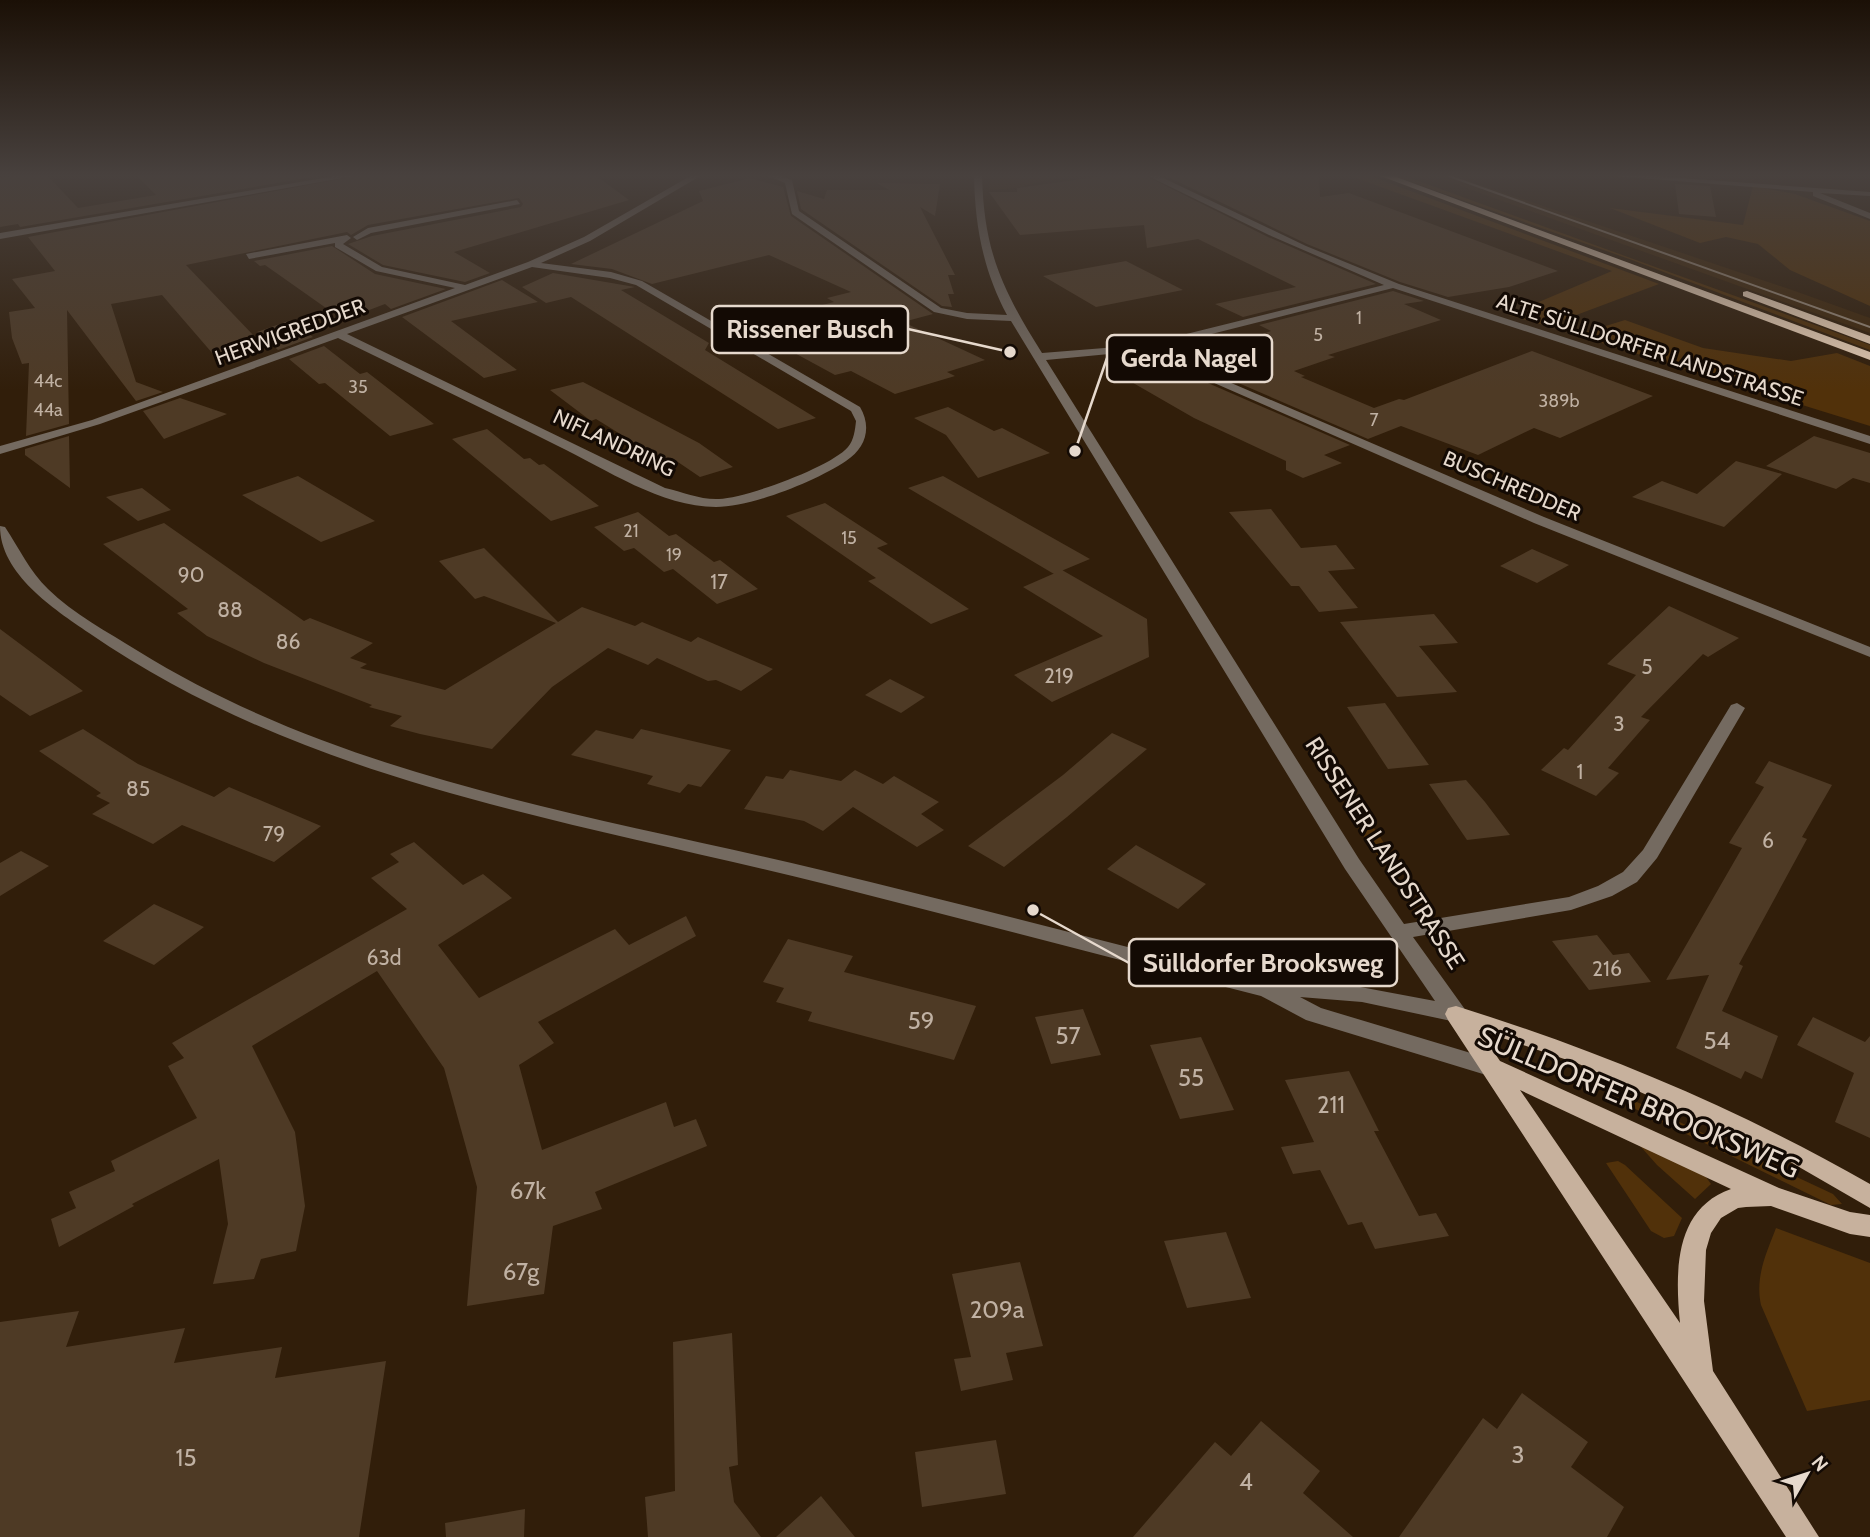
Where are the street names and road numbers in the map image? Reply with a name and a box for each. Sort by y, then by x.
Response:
street label: ALTE SÜLLDORFER LANDSTRASSE [1494,288,1807,411]
street label: HERWIGREDDER [212,293,368,370]
street label: NIFLANDRING [549,403,679,482]
street label: BUSCHREDDER [1440,445,1585,526]
street label: RISSENER LANDSTRASSE [1300,731,1471,974]
street label: SÜLLDORFER BROOKSWEG [1473,1019,1805,1185]

